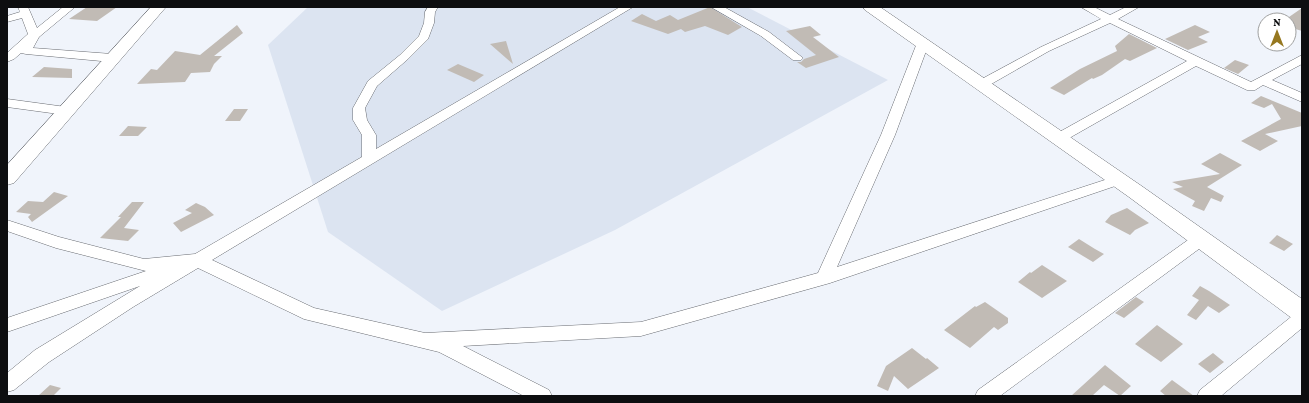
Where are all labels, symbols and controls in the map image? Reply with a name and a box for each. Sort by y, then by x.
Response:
north arrow [1257,12,1297,52]
text: N [1273,16,1281,28]

